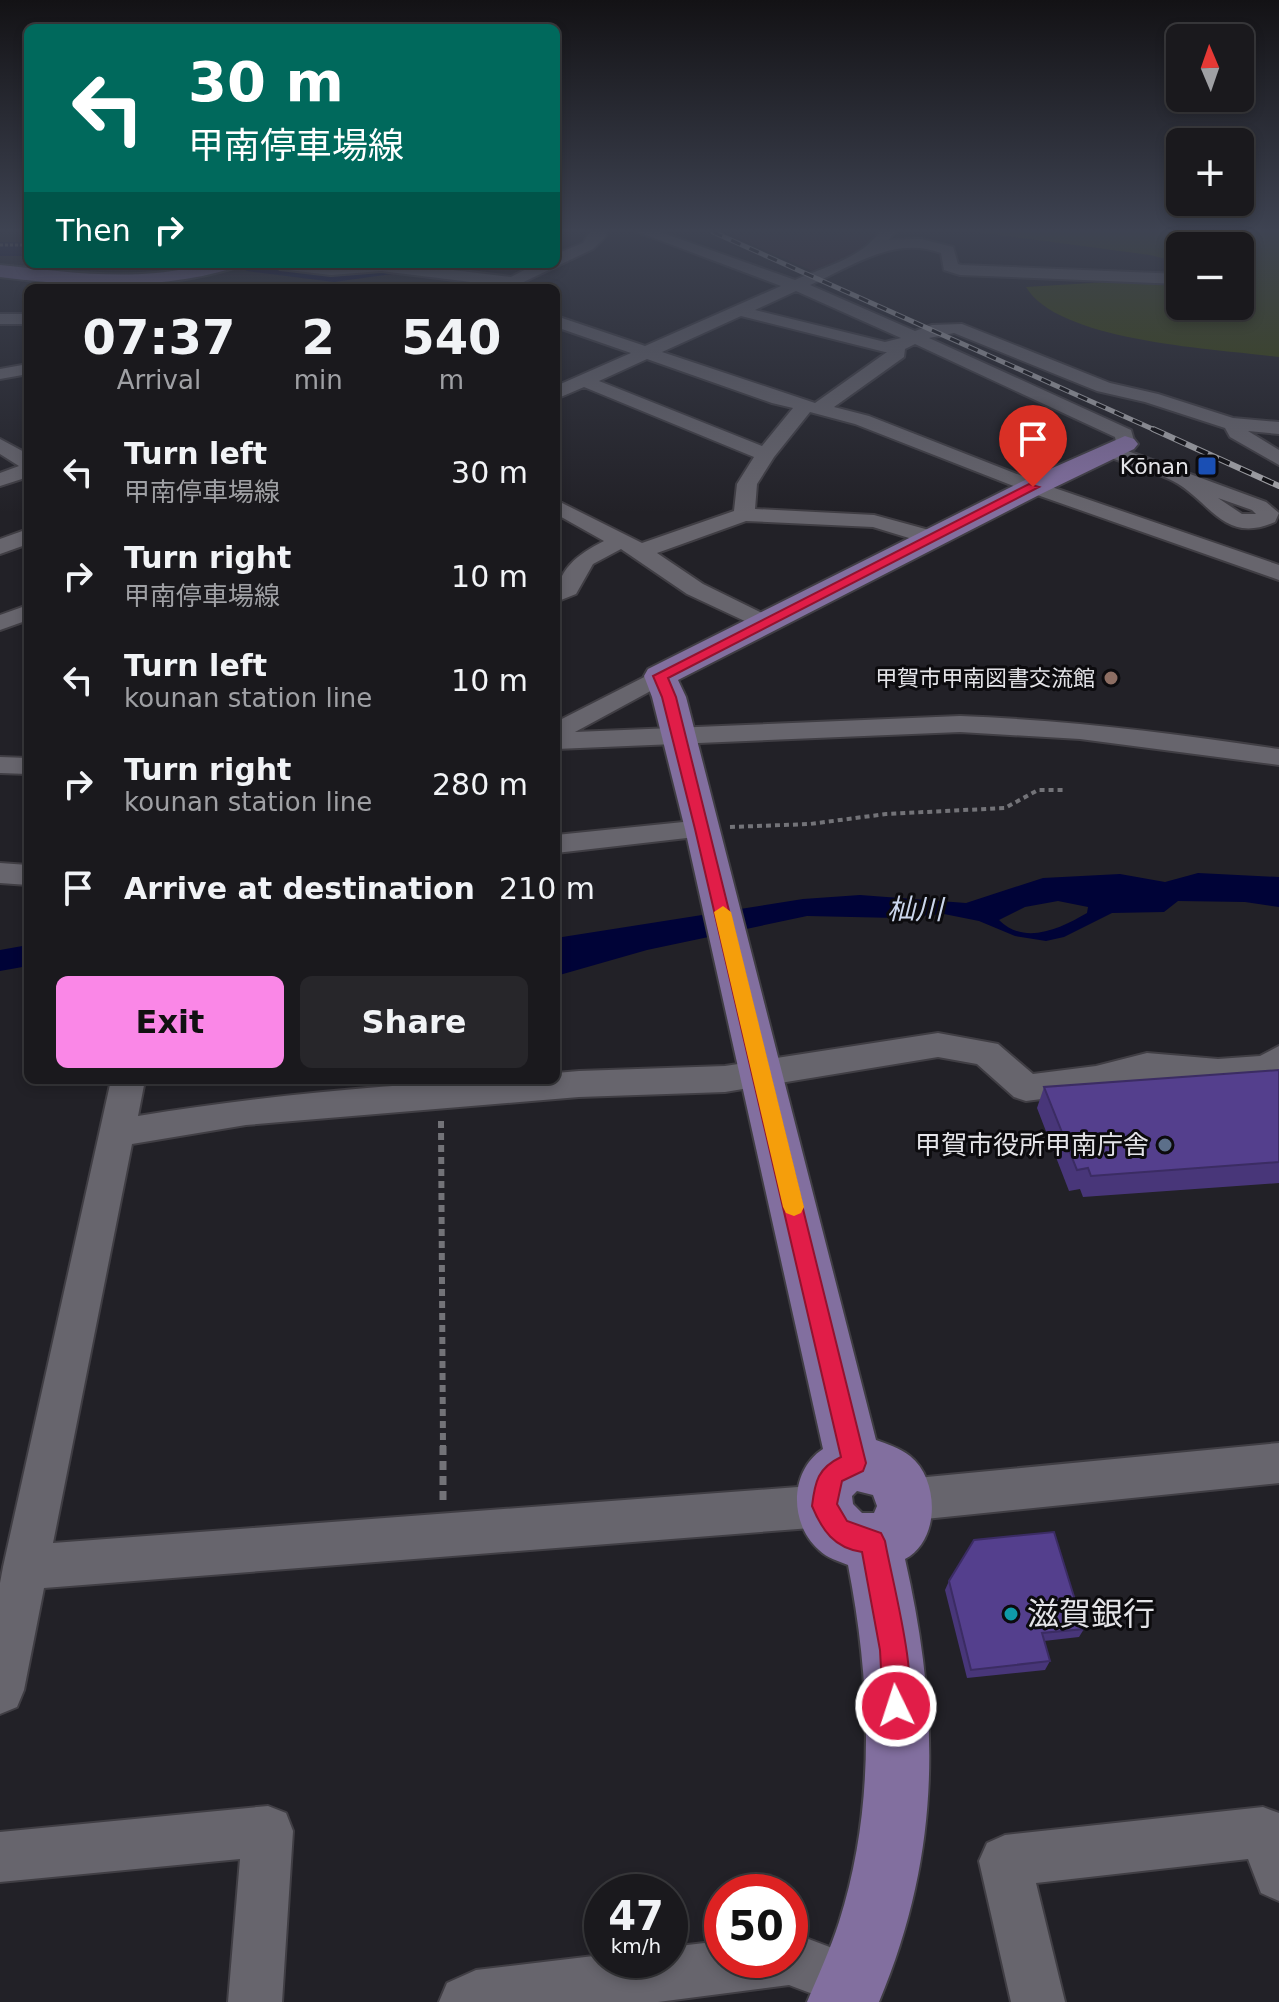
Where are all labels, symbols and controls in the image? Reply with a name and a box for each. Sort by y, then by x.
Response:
north arrow [1166,24,1254,112]
map controls [1166,24,1254,320]
text: 30 m [188,49,344,114]
icon: left [56,56,160,160]
text: 甲南停車場線 [188,125,404,166]
button: + [1166,128,1254,216]
icon: right [147,208,191,252]
text: Then [56,213,131,248]
button: − [1166,232,1254,320]
text: 07:37 [82,309,235,365]
text: 2 [302,309,335,365]
text: 540 [401,309,501,365]
text: Arrival [117,365,201,395]
text: min [294,365,343,395]
text: m [439,365,464,395]
pin [999,405,1067,487]
icon: arrive [1011,417,1055,461]
text: Turn left [124,436,267,471]
icon: left [56,450,100,494]
place label: Kōnan [1120,454,1189,479]
text: 30 m [451,455,528,490]
marker: Kōnan [1196,455,1218,477]
text: 甲南停車場線 [124,477,280,507]
text: Turn right [124,540,291,575]
icon: right [56,554,100,598]
text: 10 m [451,559,528,594]
text: 甲南停車場線 [124,581,280,611]
text: Turn left [124,648,267,683]
icon: left [56,658,100,702]
text: 10 m [451,663,528,698]
place label: 甲賀市甲南図書交流館 [875,666,1095,691]
marker: 甲賀市甲南図書交流館 [1102,669,1120,687]
text: kounan station line [124,683,372,713]
text: Turn right [124,752,291,787]
icon: right [56,762,100,806]
text: 280 m [432,767,528,802]
text: kounan station line [124,787,372,817]
icon: arrive [56,866,100,910]
text: Arrive at destination [124,871,475,906]
text: 210 m [499,871,595,906]
water label: 杣川 [887,893,946,926]
button: Exit [56,976,284,1068]
button: Share [300,976,528,1068]
place label: 甲賀市役所甲南庁舎 [915,1130,1149,1160]
marker: 甲賀市役所甲南庁舎 [1156,1136,1174,1154]
place label: 滋賀銀行 [1027,1595,1155,1633]
marker: 滋賀銀行 [1002,1605,1020,1623]
position arrow [854,1664,938,1748]
speed limit sign: 50 [704,1874,808,1978]
text: 47 [608,1893,664,1939]
text: km/h [611,1934,661,1958]

